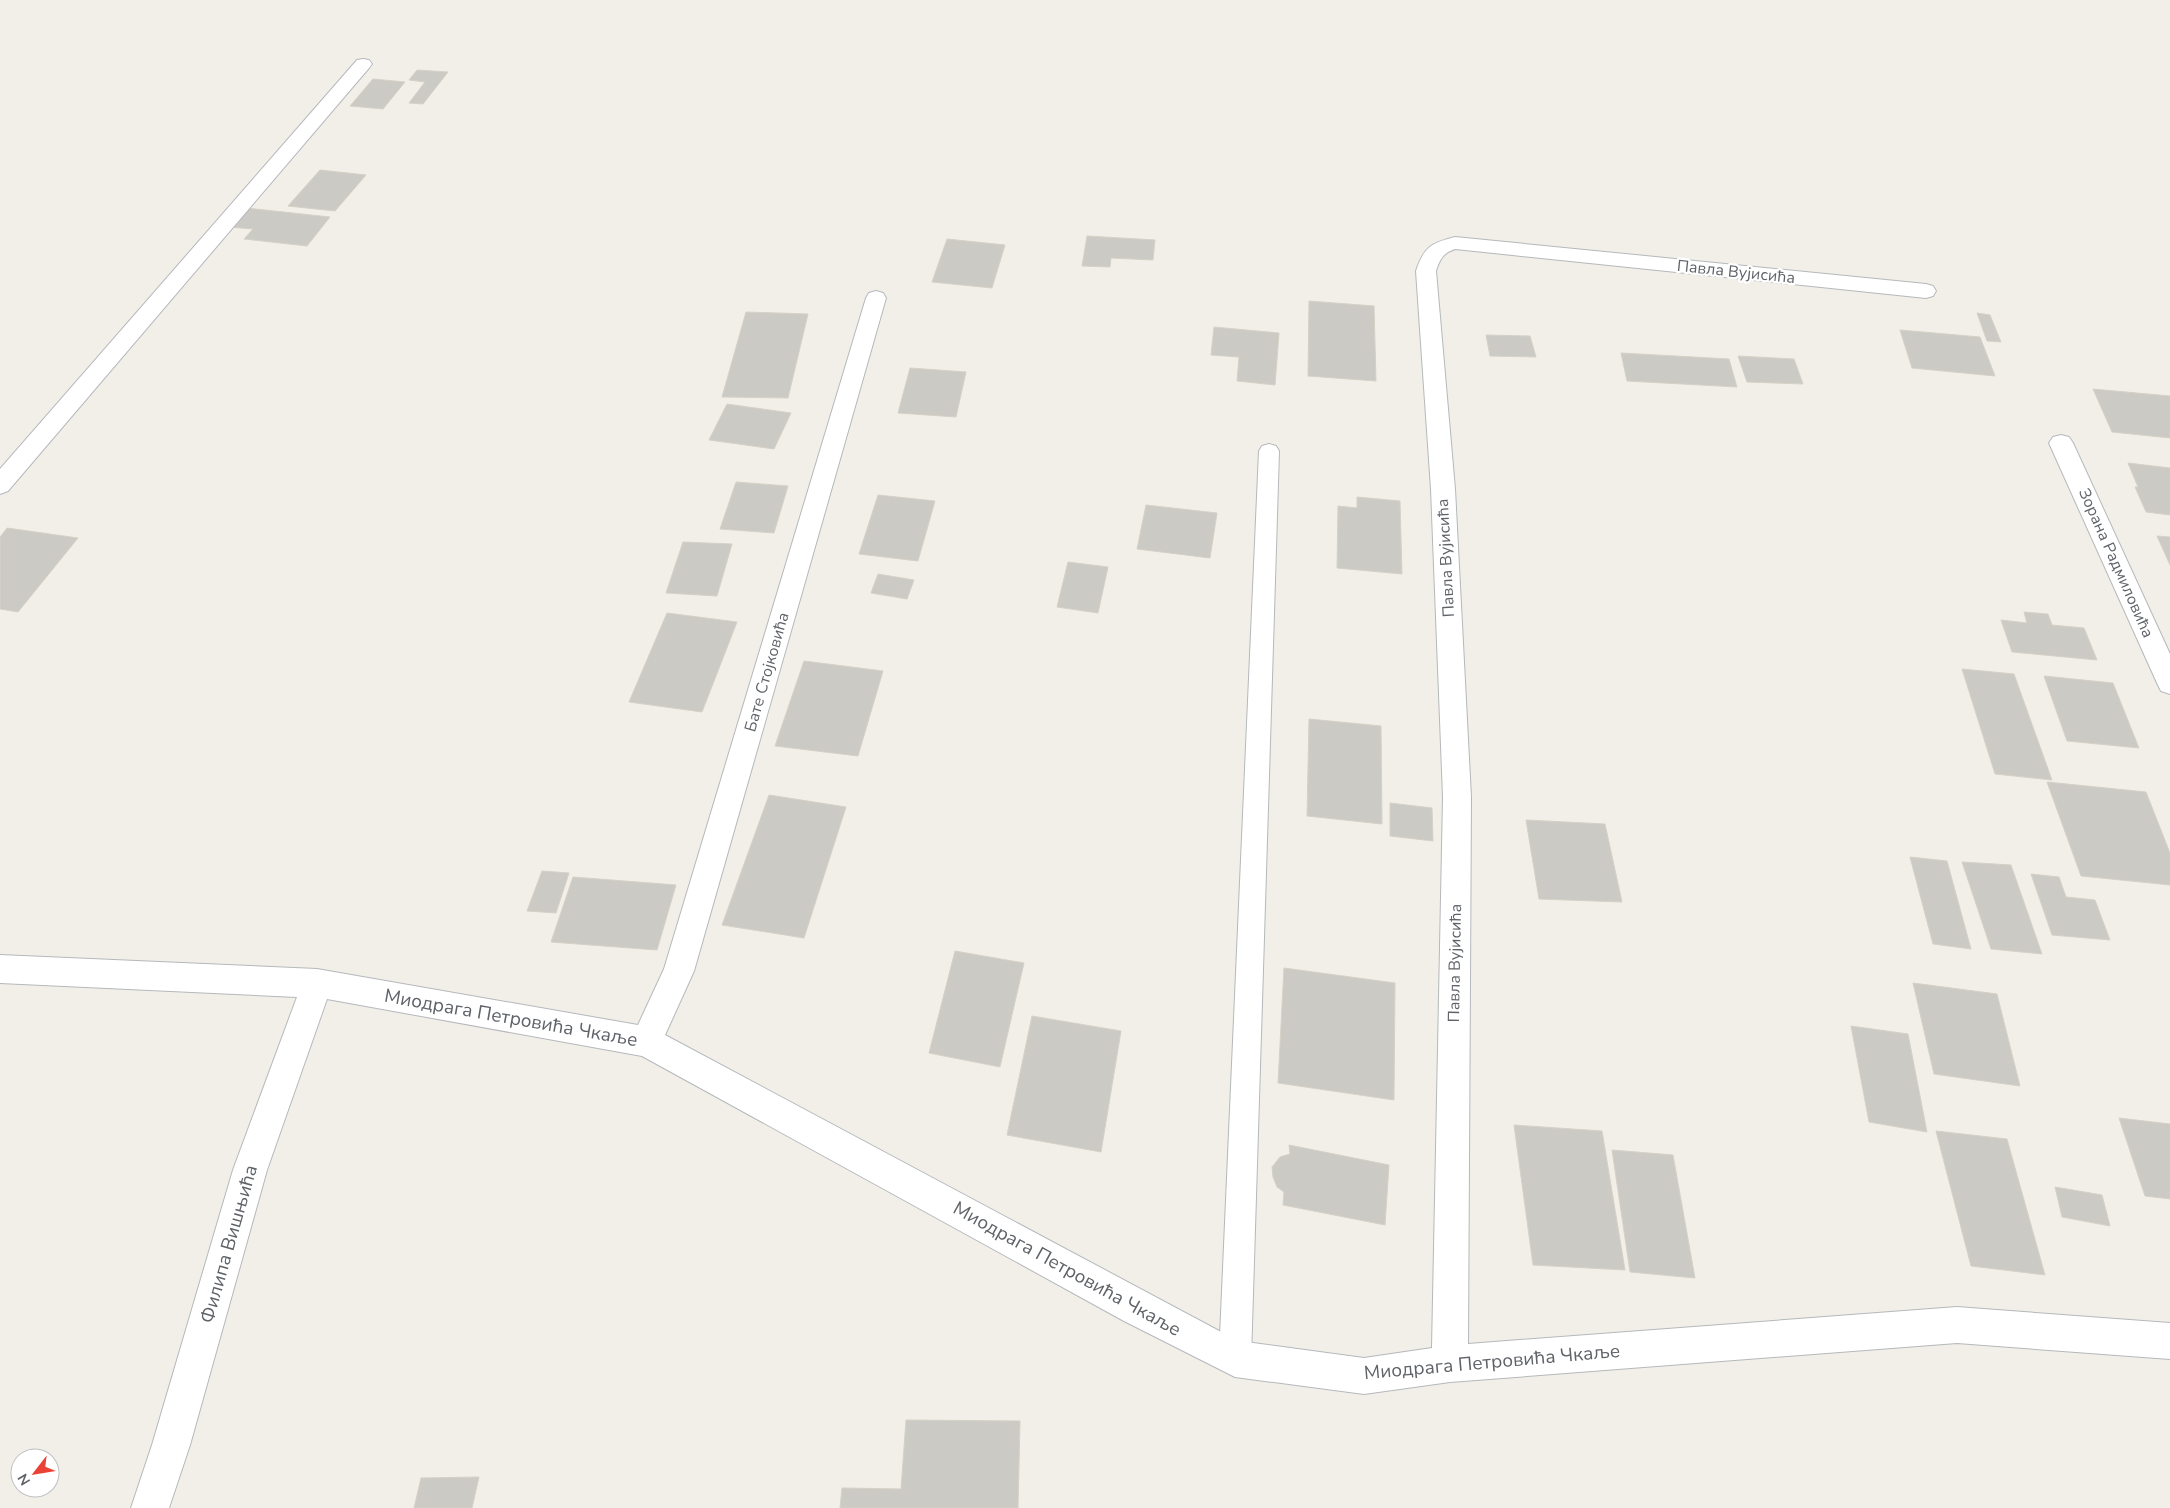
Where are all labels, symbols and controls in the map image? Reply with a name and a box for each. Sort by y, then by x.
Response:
street label: Павла Вујисића [1676,255,1796,289]
street label: Зорана Радмиловића [2073,485,2159,641]
street label: Павла Вујисића [1432,498,1460,618]
street label: Бате Стојковића [739,610,795,734]
street label: Павла Вујисића [1443,903,1467,1023]
street label: Миодрага Петровића Чкаље [382,983,640,1053]
street label: Филипа Вишњића [194,1162,264,1326]
street label: Миодрага Петровића Чкаље [948,1195,1186,1343]
street label: Миодрага Петровића Чкаље [1363,1338,1621,1386]
north arrow [10,1448,60,1498]
text: N [13,1470,35,1489]

